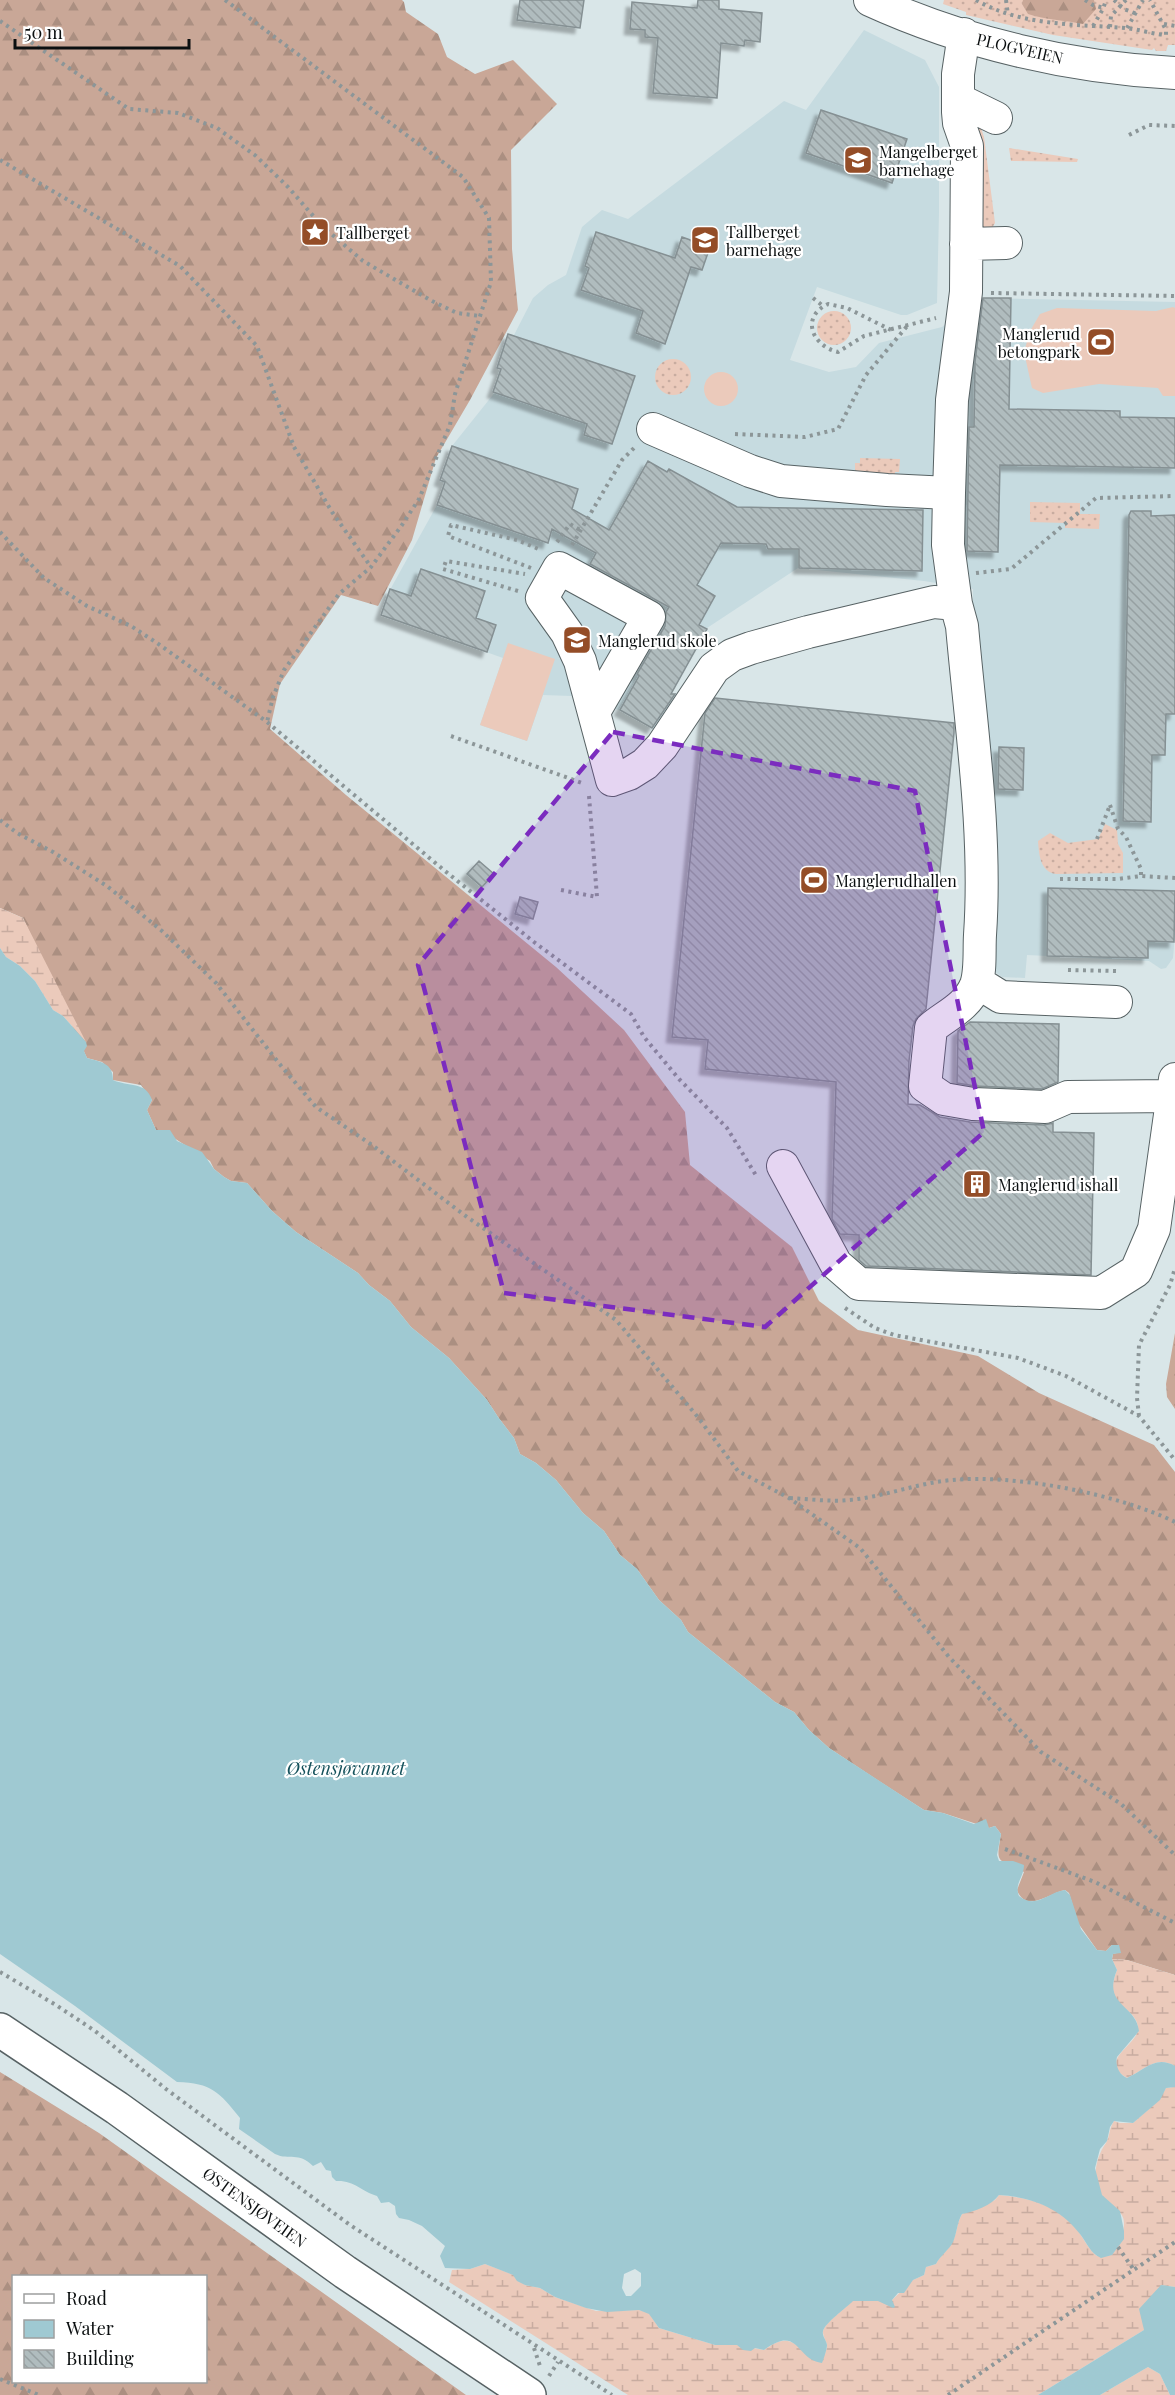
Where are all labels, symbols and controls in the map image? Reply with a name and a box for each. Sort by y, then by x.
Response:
scale bar [15,12,189,50]
text: 50 m [24,20,63,44]
street label: PLOGVEIEN [975,28,1065,68]
place label: Mangelberget barnehage [879,141,978,180]
school or university icon: Mangelberget barnehage [842,144,874,176]
place icon: Tallberget [299,216,331,248]
place label: Tallberget barnehage [726,221,802,260]
place label: Tallberget [336,222,409,243]
school or university icon: Tallberget barnehage [689,224,721,256]
place label: Manglerud betongpark [998,323,1080,362]
sports icon: Manglerud betongpark [1085,326,1117,358]
school or university icon: Manglerud skole [561,624,593,656]
place label: Manglerud skole [598,630,717,651]
sports icon: Manglerudhallen [798,864,830,896]
place label: Manglerudhallen [835,870,957,891]
building icon: Manglerud ishall [961,1168,993,1200]
place label: Manglerud ishall [998,1174,1119,1195]
water label: Østensjøvannet [286,1756,406,1780]
street label: ØSTENSJØVEIEN [199,2162,311,2252]
legend [12,2275,207,2383]
text: Road [66,2286,107,2310]
text: Water [65,2316,114,2340]
text: Building [66,2346,134,2370]

